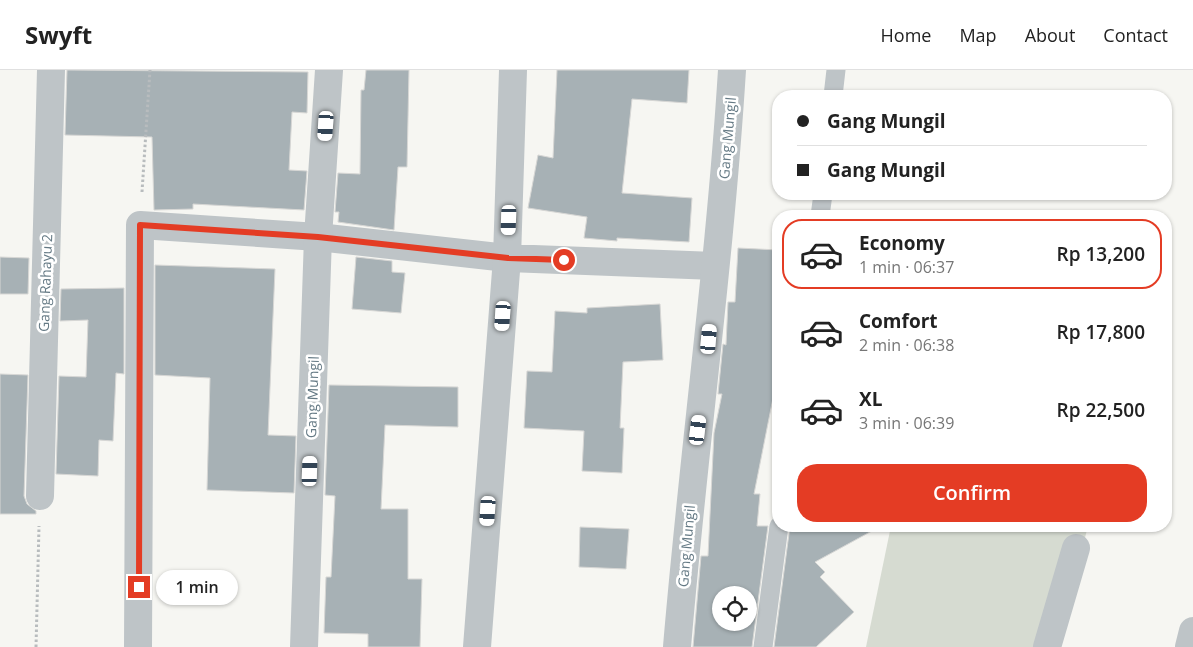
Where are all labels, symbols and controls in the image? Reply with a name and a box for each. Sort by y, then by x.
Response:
text: Swyft [25,18,92,51]
text: Home [881,23,931,47]
text: Map [959,23,997,47]
text: About [1025,23,1075,47]
text: Contact [1103,23,1168,47]
street label: Gang Mungil [714,96,740,180]
text: Gang Mungil [827,108,946,134]
car [317,111,334,141]
text: Gang Mungil [827,157,946,183]
car [500,205,517,235]
text: Economy [859,230,945,256]
icon: car [799,232,844,277]
street label: Gang Rahayu 2 [34,234,56,332]
text: Rp 13,200 [1057,241,1145,267]
route start [553,249,575,271]
text: 1 min · 06:37 [859,256,954,278]
car [494,301,511,331]
text: Comfort [859,308,938,334]
icon: car [799,310,844,355]
text: Rp 17,800 [1057,319,1145,345]
car [700,323,717,355]
text: 2 min · 06:38 [859,334,954,356]
street label: Gang Mungil [301,356,323,438]
text: XL [859,386,882,412]
icon: car [799,388,844,433]
text: Rp 22,500 [1057,397,1145,423]
text: 3 min · 06:39 [859,412,954,434]
car [688,414,707,446]
car [301,456,318,486]
button: Confirm [797,464,1147,522]
car [479,496,496,526]
street label: Gang Mungil [673,504,699,588]
callout: 1 min [156,570,239,604]
route end [128,576,150,598]
text: 1 min [175,576,219,598]
map controls [712,586,757,631]
button: locate [712,586,757,631]

